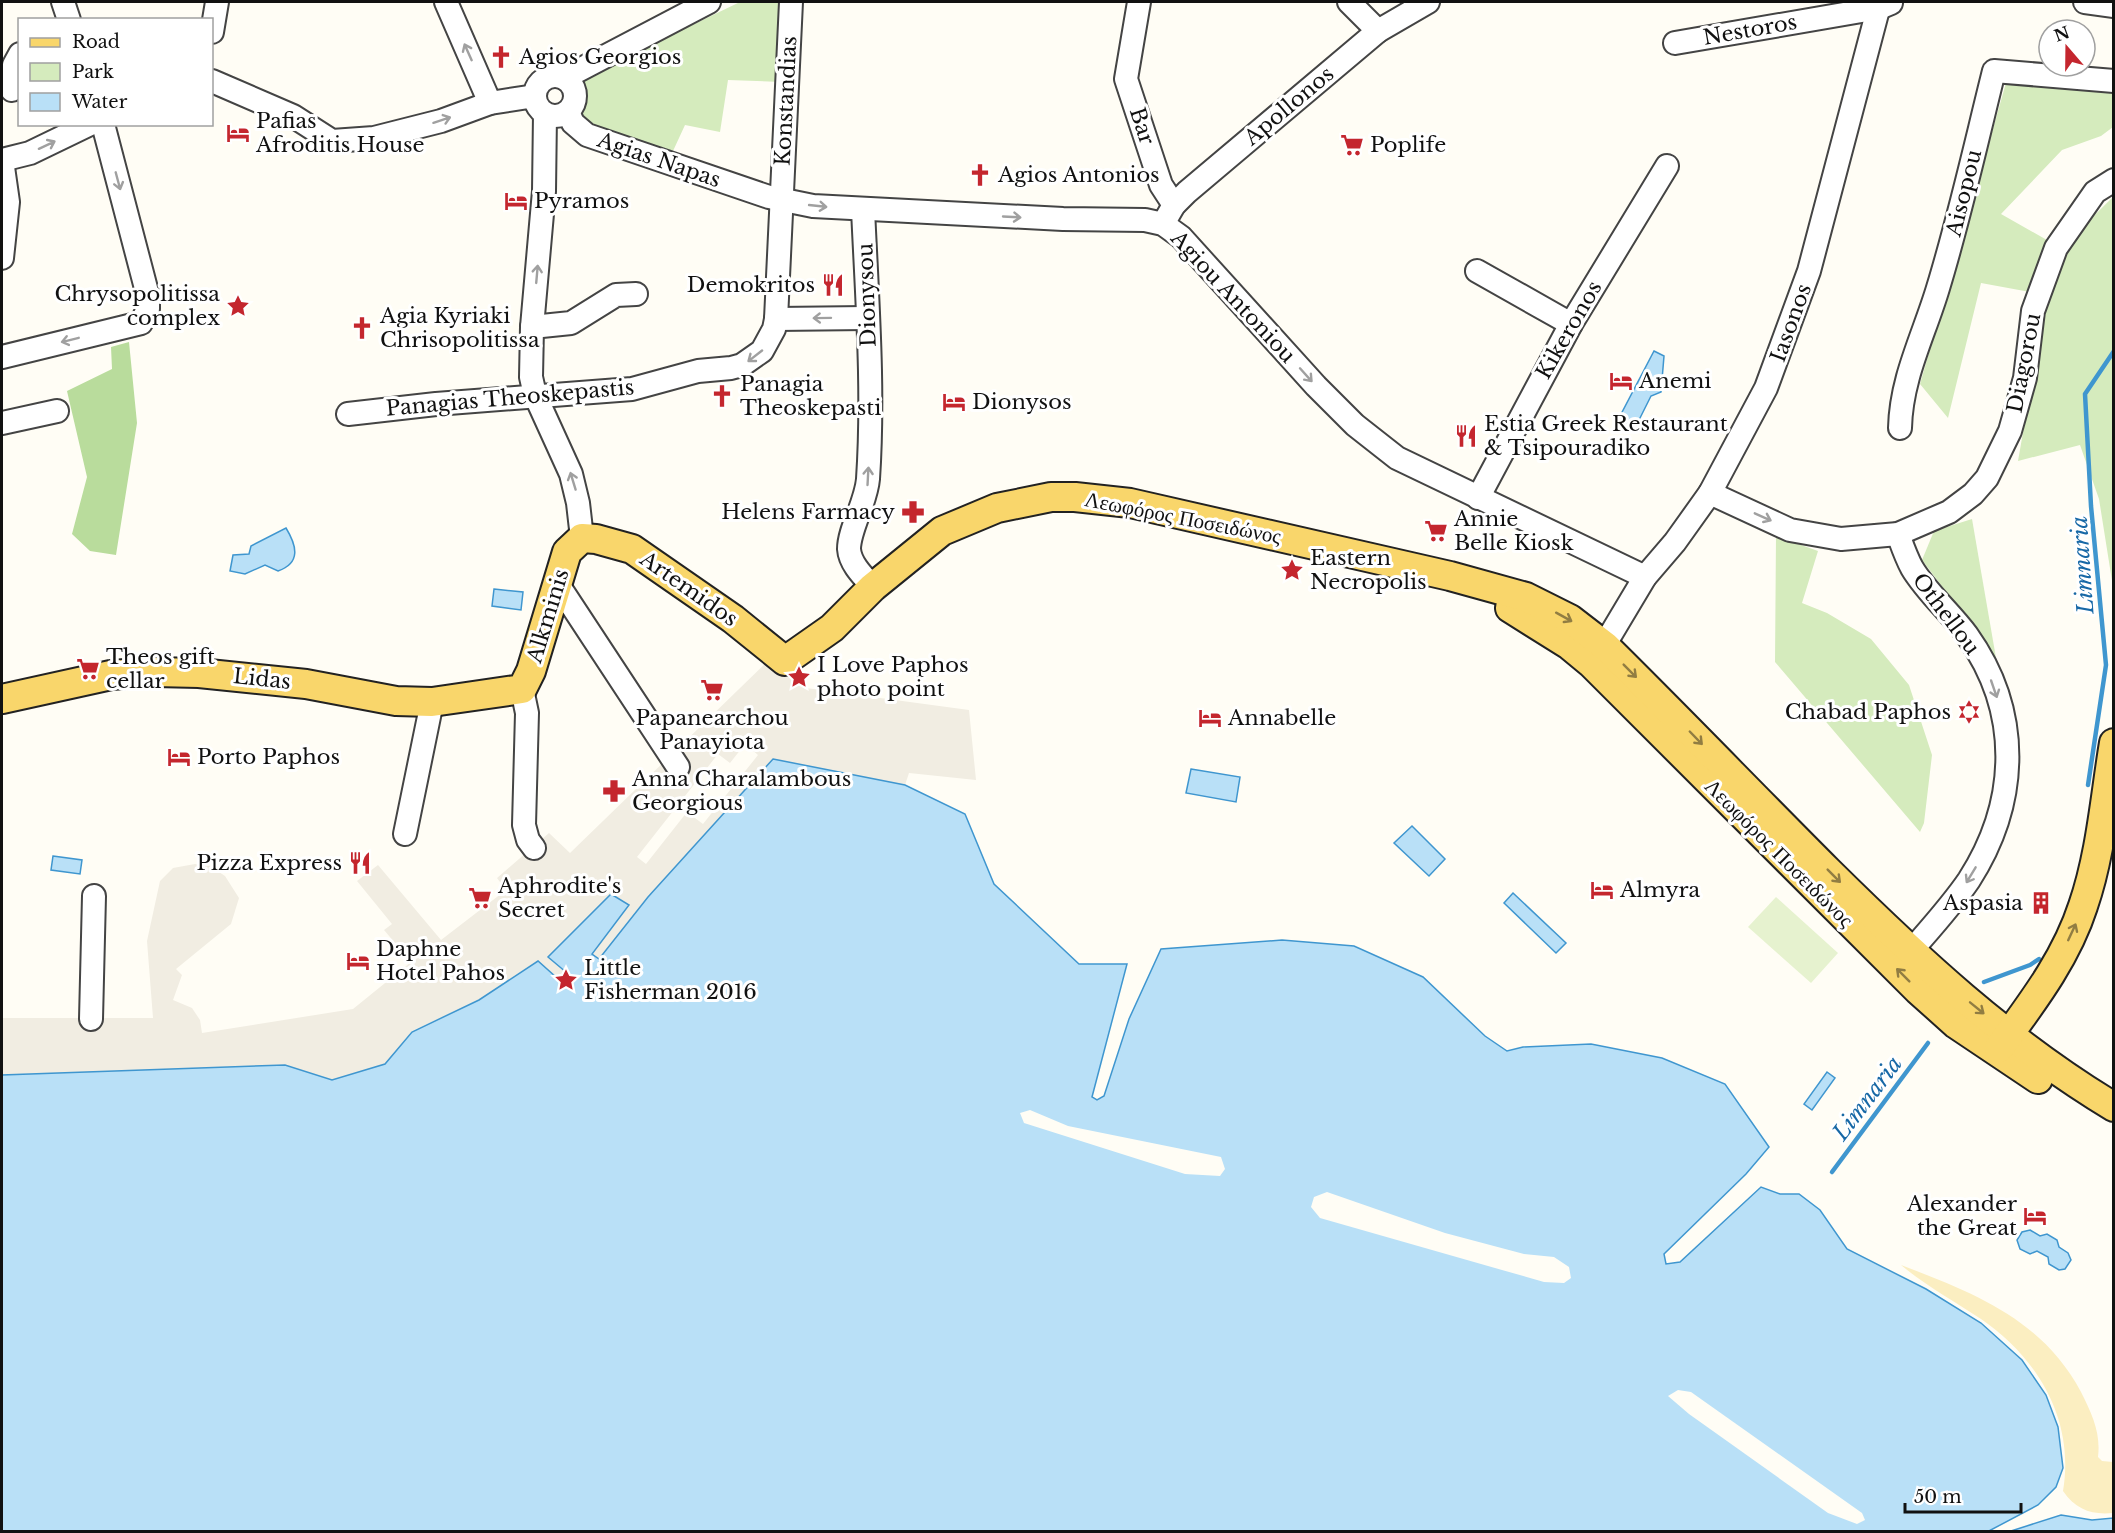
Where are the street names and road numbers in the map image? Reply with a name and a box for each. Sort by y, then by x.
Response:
street label: Nestoros [1701,9,1799,51]
street label: Konstandias [770,35,802,167]
street label: Apollonos [1238,61,1339,152]
street label: Bar [1124,104,1160,148]
street label: Agias Napas [593,126,724,193]
street label: Aisopou [1940,147,1987,240]
street label: Agiou Antoniou [1165,225,1301,368]
street label: Dionysou [852,243,882,347]
street label: Kikeronos [1530,276,1608,384]
street label: Iasonos [1765,280,1817,366]
street label: Diagorou [2002,311,2046,415]
street label: Panagias Theoskepastis [385,374,635,422]
street label: Λεωφόρος Ποσειδώνος [1083,486,1284,550]
street label: Artemidos [634,545,743,632]
street label: Alkminis [521,566,575,667]
street label: Othellou [1907,568,1985,660]
street label: Lidas [232,663,292,695]
street label: Λεωφόρος Ποσειδώνος [1699,773,1859,933]

